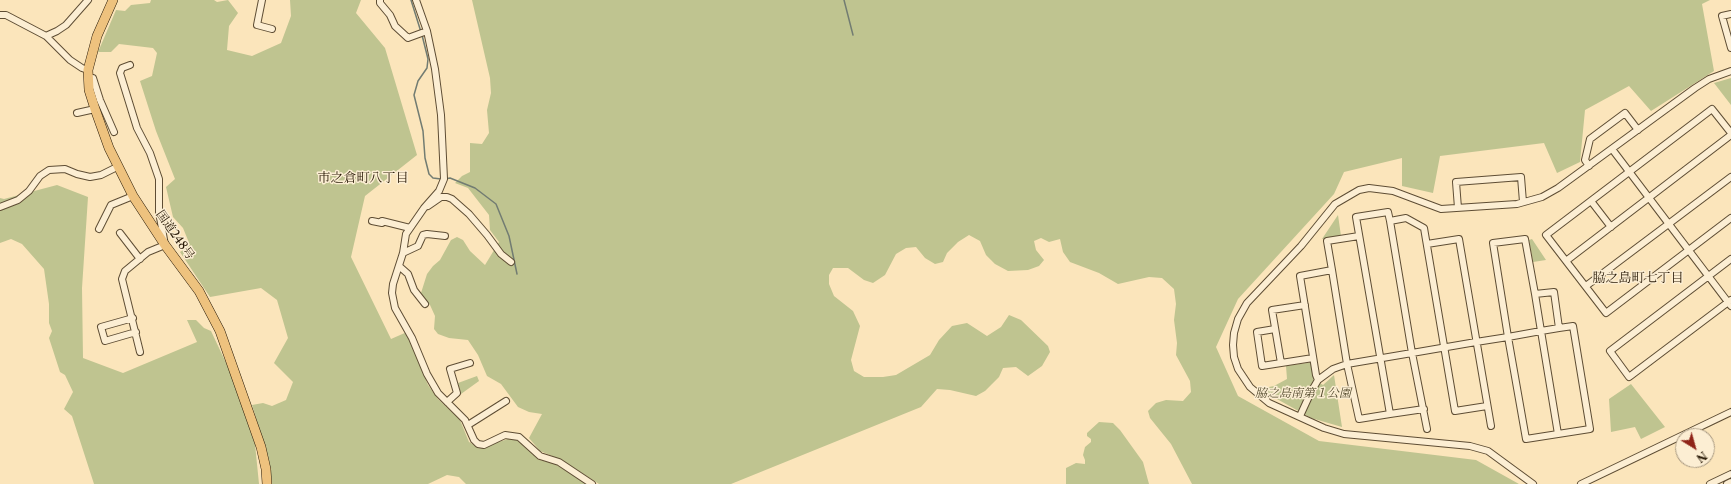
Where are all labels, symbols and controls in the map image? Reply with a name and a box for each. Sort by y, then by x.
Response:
district label: 市之倉町八丁目 [318,170,408,186]
street label: 国道248号 [153,208,197,262]
district label: 脇之島町七丁目 [1593,270,1683,286]
park label: 脇之島南第１公園 [1255,387,1351,401]
north arrow [1675,428,1715,468]
text: N [1694,448,1710,465]

